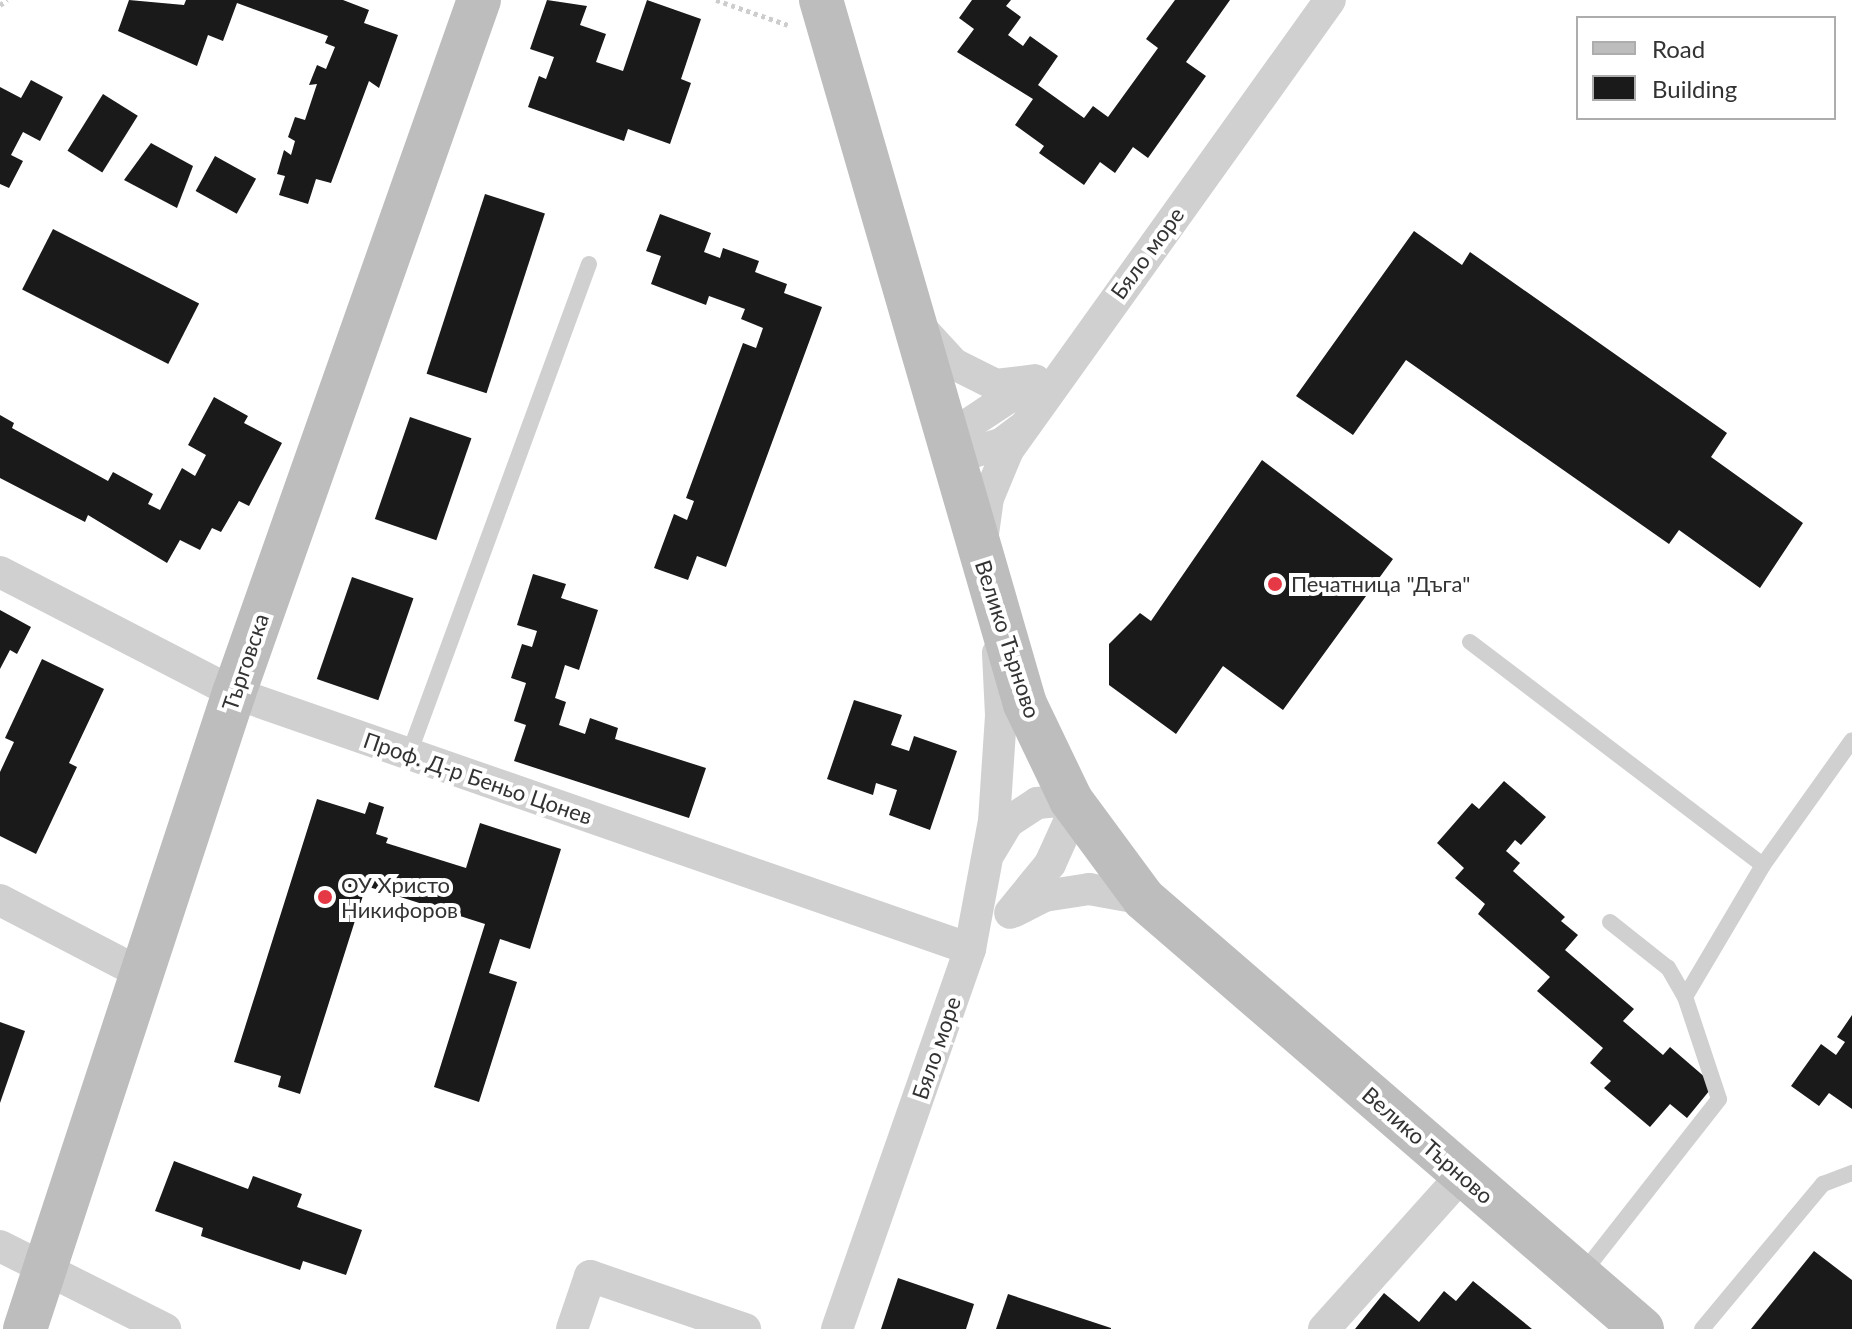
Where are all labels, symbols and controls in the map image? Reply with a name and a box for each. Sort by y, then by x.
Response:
legend [1576,16,1836,120]
text: Road [1652,34,1705,63]
text: Building [1652,74,1737,103]
street label: Бяло море [1105,202,1189,304]
street label: Велико Търново [970,557,1046,721]
place label: Печатница "Дъга" [1291,571,1470,597]
marker: Печатница "Дъга" [1266,575,1284,593]
street label: Търговска [216,610,274,714]
street label: Проф. Д-р Беньо Цонев [360,726,596,830]
place label: ОУ Христо Никифоров [341,871,458,922]
marker: ОУ Христо Никифоров [316,888,334,906]
street label: Бяло море [906,993,966,1103]
street label: Велико Търново [1357,1081,1499,1209]

